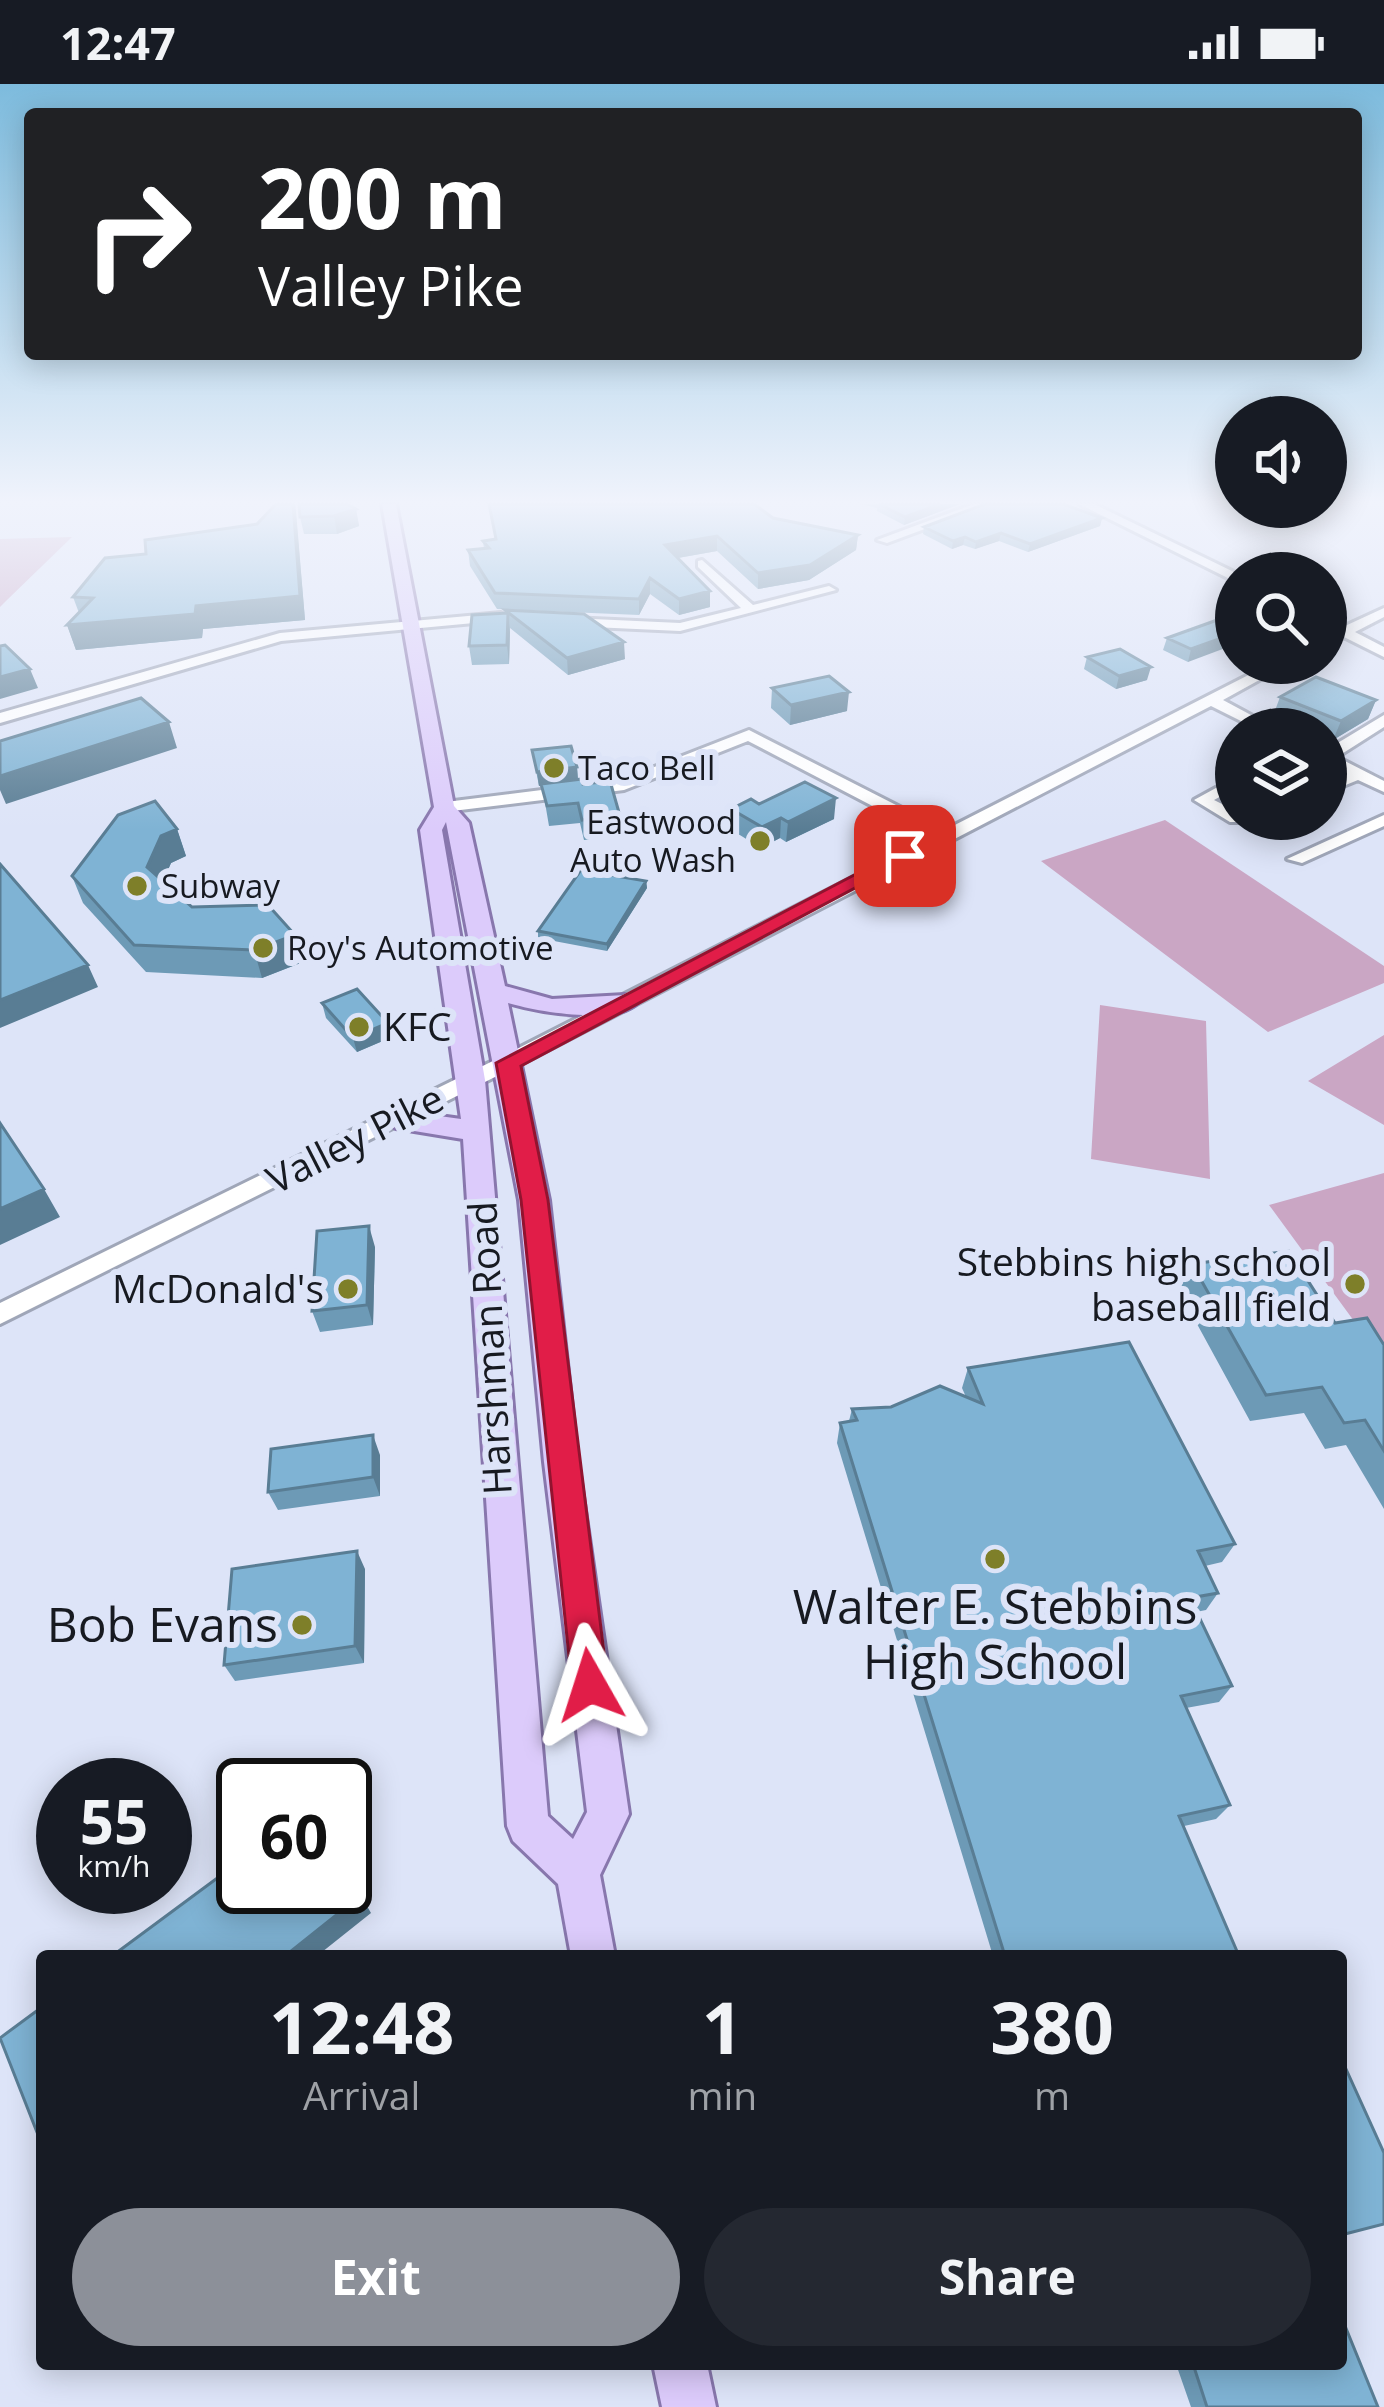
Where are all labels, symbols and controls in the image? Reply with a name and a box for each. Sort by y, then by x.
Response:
text: 12:47 [60,12,176,73]
text: 200 m [258,139,506,254]
icon: right [60,156,216,312]
text: Valley Pike [258,248,524,322]
map controls [1215,396,1347,840]
button: sound [1215,396,1347,528]
button: search [1215,552,1347,684]
button: layers [1215,708,1347,840]
place label: Taco Bell [578,745,715,790]
marker: Taco Bell [541,755,567,781]
place label: Eastwood Auto Wash [570,799,736,882]
pin [854,805,956,907]
icon: arrive [872,823,938,889]
marker: Eastwood Auto Wash [747,828,773,854]
place label: Subway [161,863,280,908]
marker: Subway [124,873,150,899]
place label: Roy's Automotive [287,925,554,970]
marker: Roy's Automotive [250,935,276,961]
place label: KFC [383,999,452,1052]
marker: KFC [346,1014,372,1040]
street label: Valley Pike [257,1070,452,1205]
street label: Harshman Road [454,1200,523,1496]
place label: Stebbins high school baseball field [957,1234,1331,1332]
place label: McDonald's [112,1261,324,1314]
marker: Stebbins high school baseball field [1342,1271,1368,1297]
marker: McDonald's [335,1276,361,1302]
marker: Walter E. Stebbins High School [982,1546,1008,1572]
place label: Walter E. Stebbins High School [793,1573,1197,1693]
place label: Bob Evans [47,1591,278,1656]
marker: Bob Evans [289,1612,315,1638]
position arrow [527,1622,653,1748]
speed limit sign: 60 [216,1758,372,1914]
text: 55 [80,1780,148,1862]
text: km/h [78,1845,150,1886]
text: 12:48 [269,1977,454,2075]
text: 1 [702,1977,743,2075]
text: 380 [990,1977,1114,2075]
text: Arrival [303,2068,420,2121]
text: min [687,2068,757,2121]
text: m [1034,2068,1070,2121]
button: Exit [72,2208,680,2346]
button: Share [704,2208,1311,2346]

